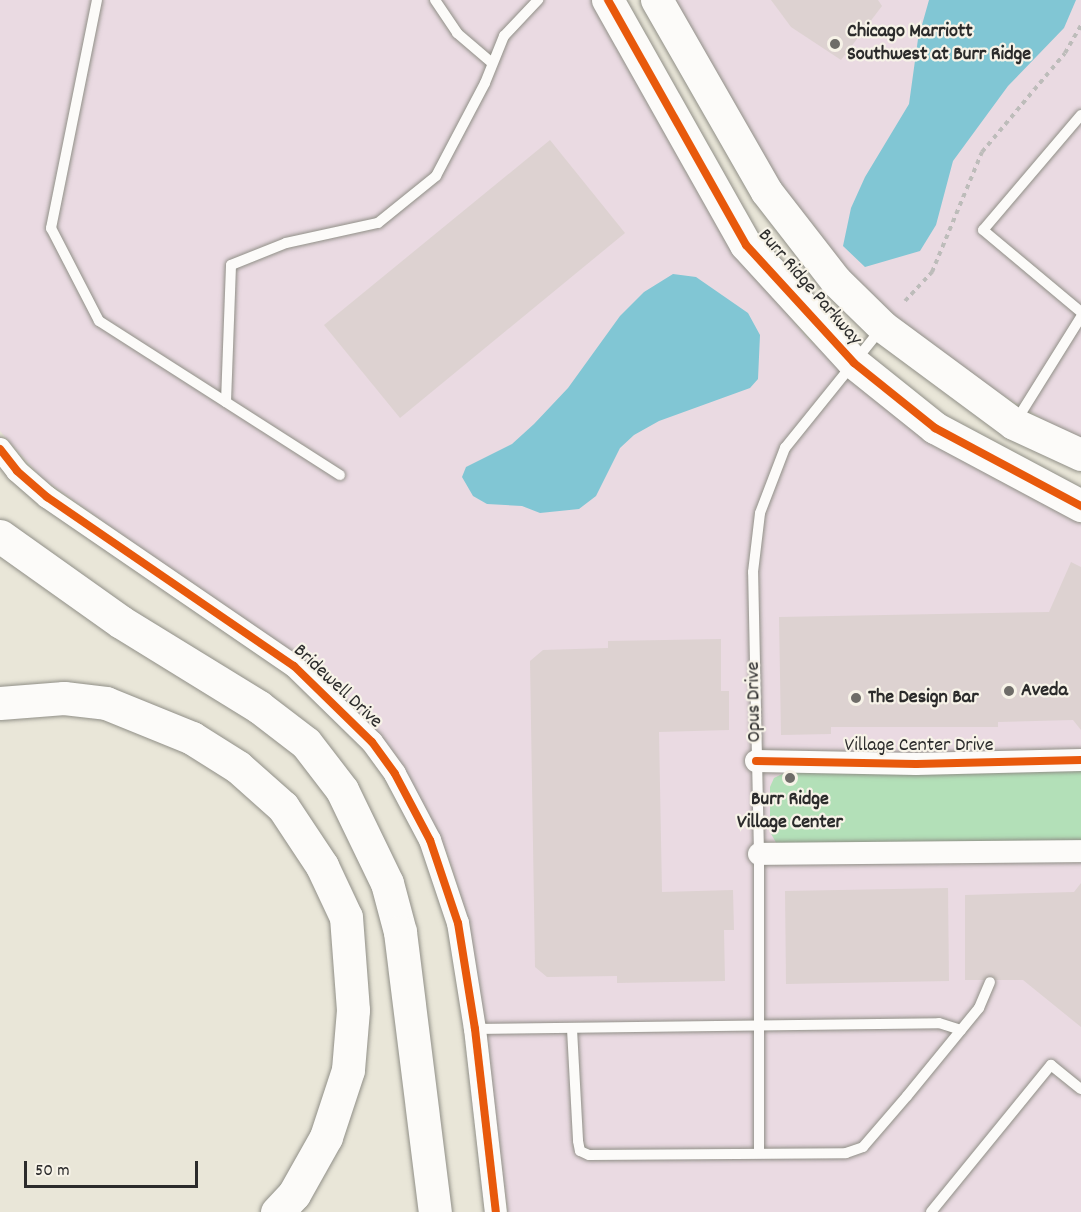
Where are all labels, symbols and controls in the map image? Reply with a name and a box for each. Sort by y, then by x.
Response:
place label: Chicago Marriott Southwest at Burr Ridge [847,20,1031,67]
marker: Chicago Marriott Southwest at Burr Ridge [828,37,842,51]
street label: Burr Ridge Parkway [752,225,866,351]
street label: Bridewell Drive [287,640,387,734]
street label: Opus Drive [742,661,768,743]
place label: Aveda [1021,679,1068,703]
marker: Aveda [1002,684,1016,698]
place label: The Design Bar [868,686,979,710]
marker: The Design Bar [849,691,863,705]
street label: Village Center Drive [845,734,993,758]
marker: Burr Ridge Village Center [783,771,797,785]
place label: Burr Ridge Village Center [737,788,843,835]
scale bar [27,1149,201,1187]
text: 50 m [35,1159,70,1184]

